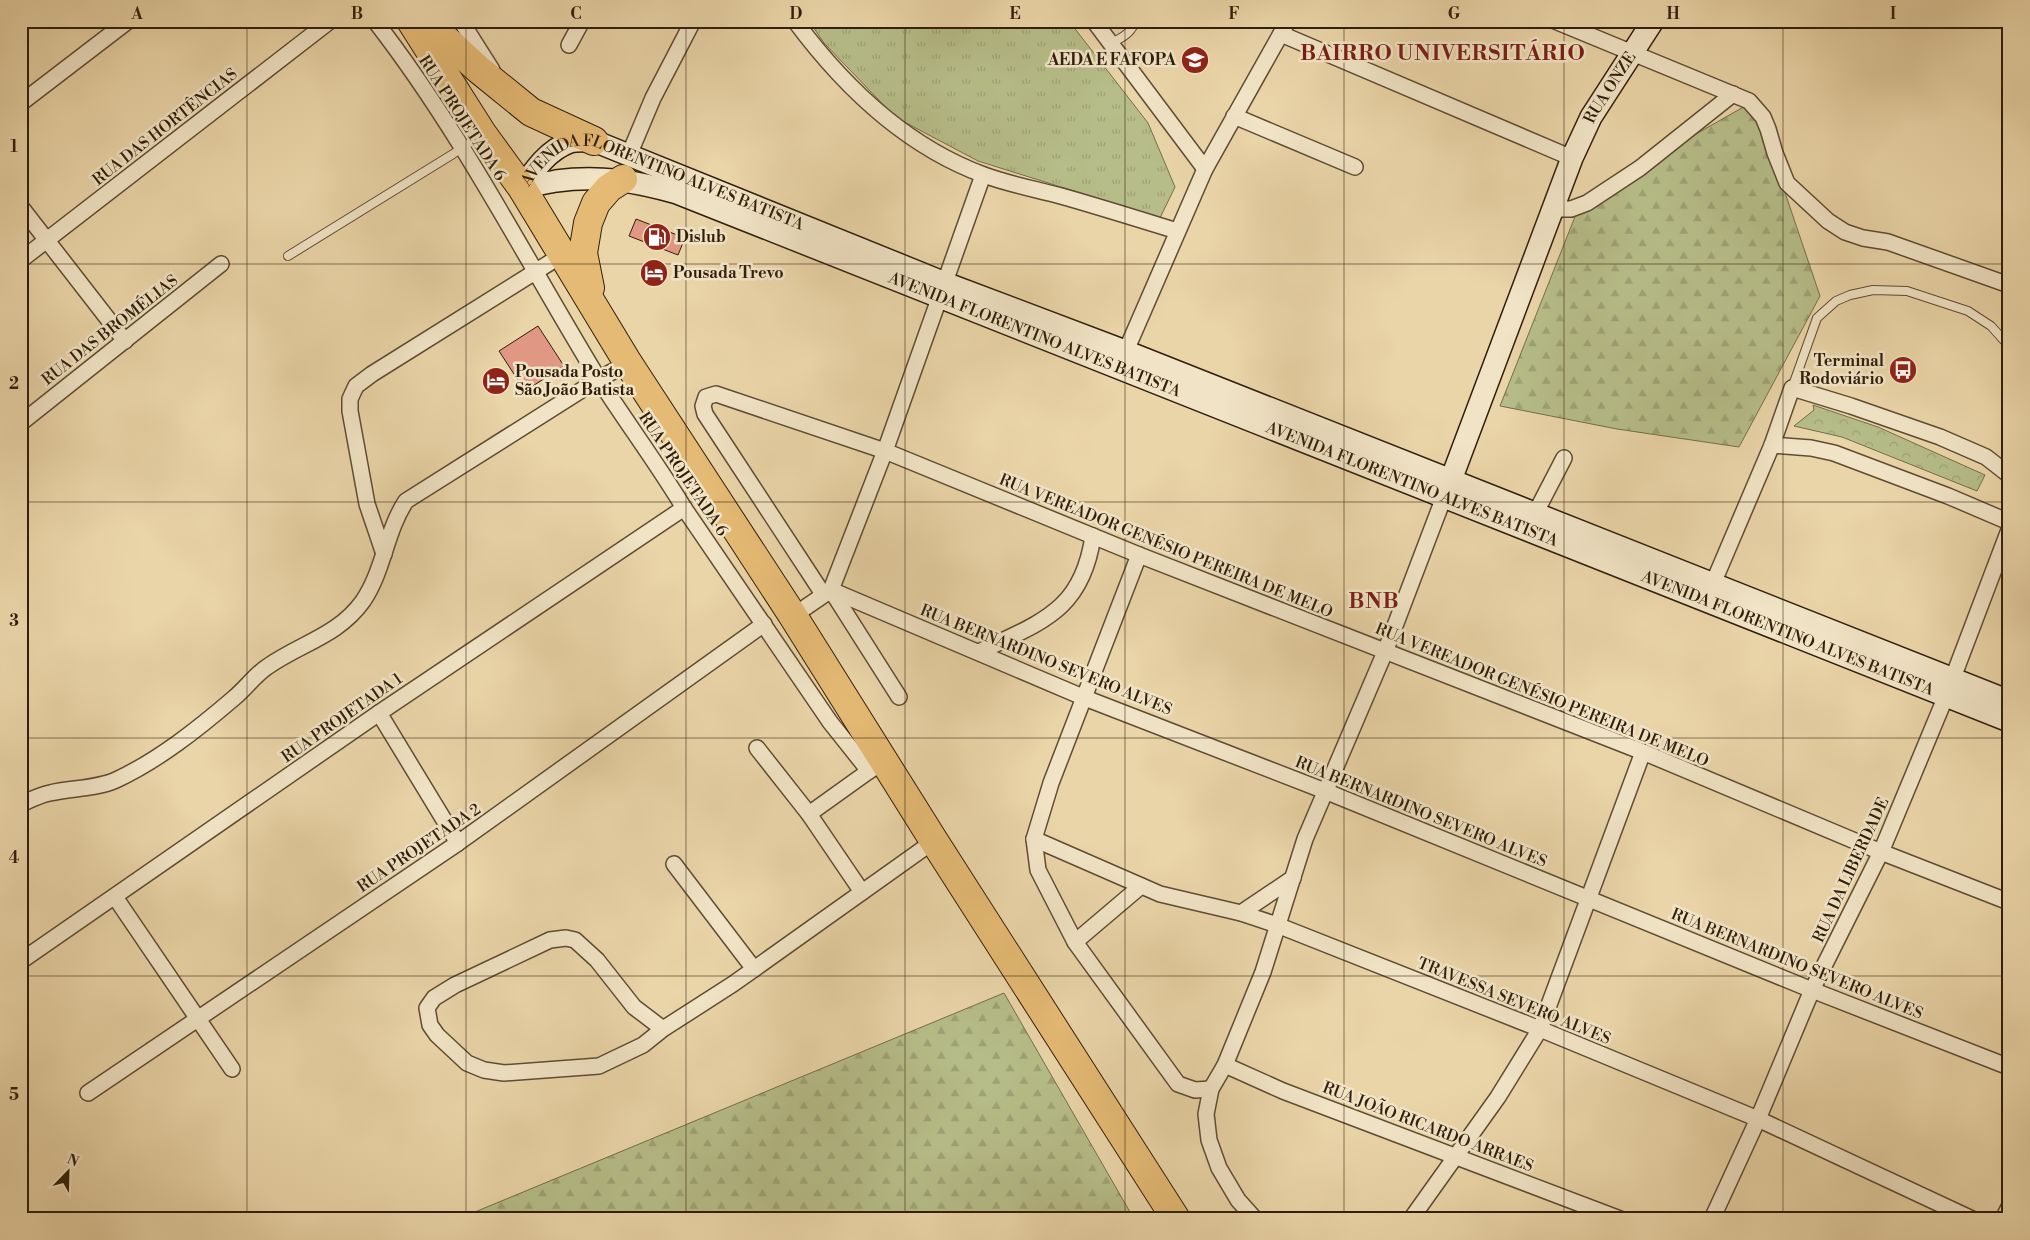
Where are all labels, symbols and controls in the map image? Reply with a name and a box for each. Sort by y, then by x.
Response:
text: A [130,4,143,24]
text: B [351,4,363,24]
text: C [570,4,582,24]
text: D [790,4,803,24]
text: E [1009,4,1021,24]
text: F [1228,4,1240,24]
text: G [1448,4,1461,24]
text: H [1666,4,1680,24]
text: I [1890,4,1896,24]
district label: BAIRRO UNIVERSITÁRIO [1300,39,1586,67]
school or university icon: AEDA E FAFOPA [1180,45,1210,75]
street label: RUA ONZE [1579,48,1640,126]
place label: AEDA E FAFOPA [1047,50,1177,70]
street label: RUA PROJETADA 6 [414,51,510,185]
street label: RUA DAS HORTÊNCIAS [87,62,242,190]
street label: AVENIDA FLORENTINO ALVES BATISTA [516,130,808,235]
text: 1 [10,137,18,157]
fuel station icon: Dislub [642,222,672,252]
place label: Dislub [676,227,726,247]
hotel icon: Pousada Trevo [639,258,669,288]
place label: Pousada Trevo [673,263,784,283]
street label: AVENIDA FLORENTINO ALVES BATISTA [885,268,1185,402]
street label: RUA DAS BROMÉLIAS [36,269,182,390]
place label: Terminal Rodoviário [1799,351,1885,389]
bus stop icon: Terminal Rodoviário [1888,355,1918,385]
place label: Pousada Posto São João Batista [515,362,635,400]
hotel icon: Pousada Posto São João Batista [481,366,511,396]
text: 2 [9,374,19,394]
street label: RUA PROJETADA 6 [634,408,732,540]
street label: AVENIDA FLORENTINO ALVES BATISTA [1262,417,1562,552]
street label: RUA VEREADOR GENÉSIO PEREIRA DE MELO [996,468,1337,622]
street label: AVENIDA FLORENTINO ALVES BATISTA [1638,566,1938,701]
district label: BNB [1348,589,1400,615]
street label: RUA BERNARDINO SEVERO ALVES [917,600,1175,720]
text: 3 [9,611,19,631]
street label: RUA VEREADOR GENÉSIO PEREIRA DE MELO [1372,617,1713,771]
street label: RUA PROJETADA 1 [278,669,406,767]
street label: RUA BERNARDINO SEVERO ALVES [1292,752,1550,872]
street label: RUA DA LIBERDADE [1809,794,1893,946]
street label: RUA PROJETADA 2 [353,799,485,897]
text: 4 [9,848,20,868]
street label: RUA BERNARDINO SEVERO ALVES [1668,904,1926,1024]
street label: TRAVESSA SEVERO ALVES [1414,953,1614,1049]
street label: RUA JOÃO RICARDO ARRAES [1320,1075,1537,1177]
text: 5 [9,1085,19,1105]
north arrow [42,1148,92,1198]
text: N [64,1151,81,1171]

